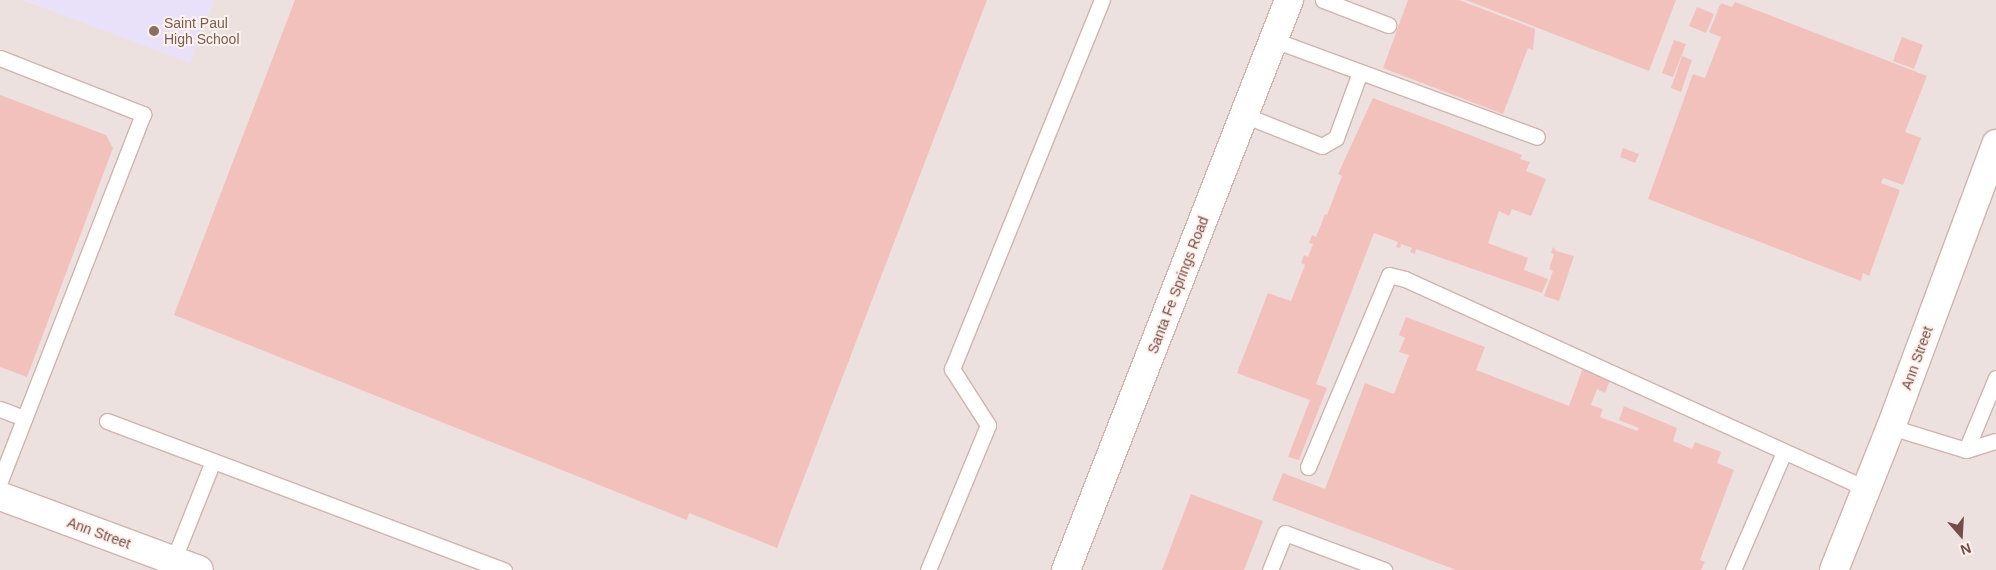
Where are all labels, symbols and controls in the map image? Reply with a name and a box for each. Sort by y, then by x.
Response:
place label: Saint Paul High School [164,15,239,48]
marker: Saint Paul High School [148,25,160,37]
street label: Santa Fe Springs Road [1144,214,1212,356]
street label: Ann Street [1898,324,1936,392]
north arrow [1936,510,1986,560]
street label: Ann Street [65,514,133,552]
text: N [1958,540,1973,558]

